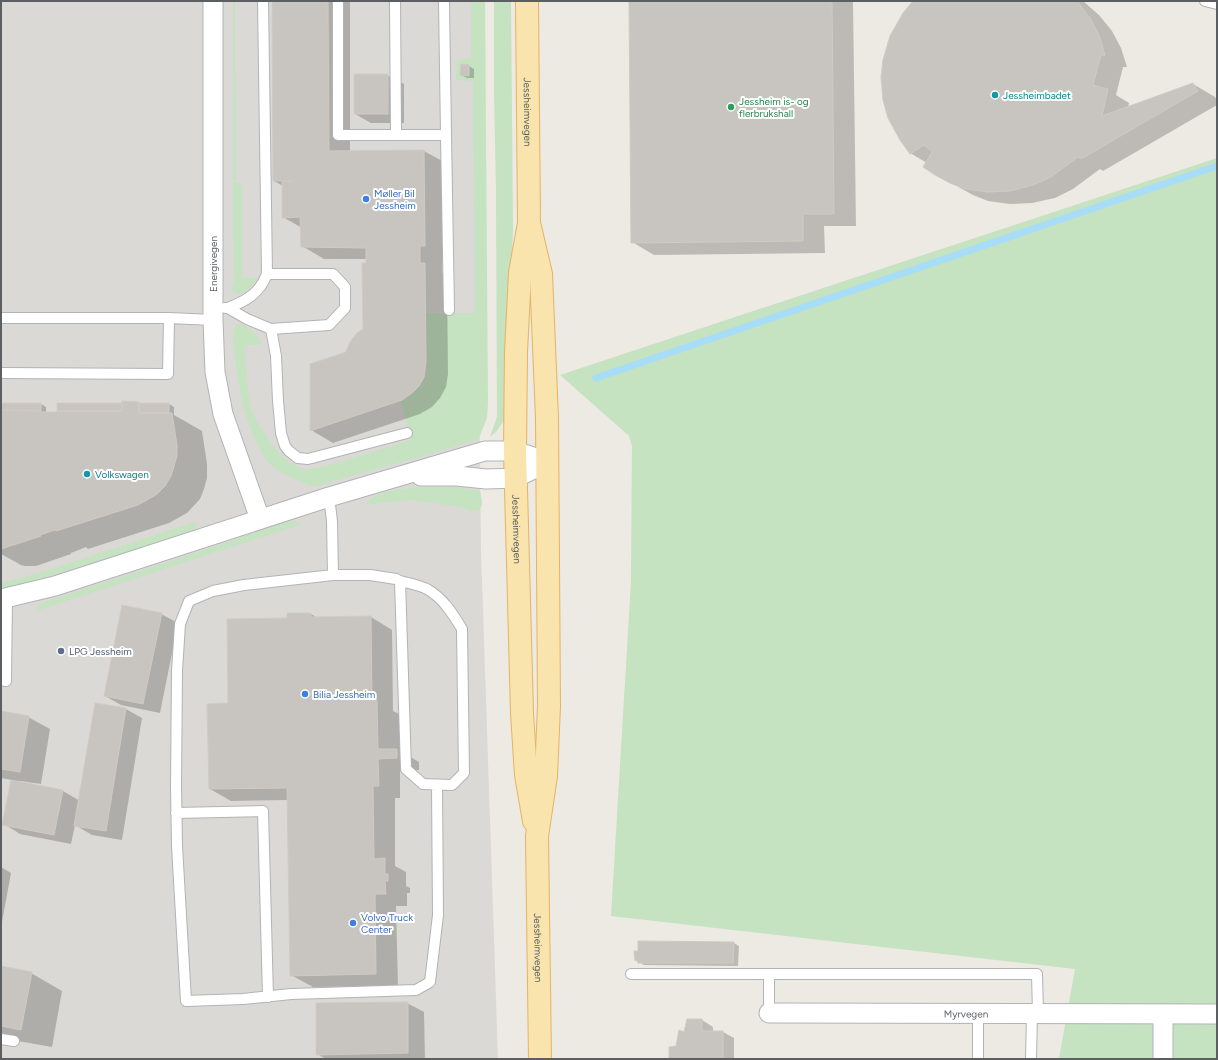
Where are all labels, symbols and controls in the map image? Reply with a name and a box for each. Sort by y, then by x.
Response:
street label: Jessheimvegen [521,77,534,147]
place label: Jessheimbadet [1003,89,1071,102]
marker: Jessheimbadet [990,90,1000,100]
place label: Jessheim is- og flerbrukshall [739,95,809,120]
marker: Jessheim is- og flerbrukshall [726,102,736,112]
place label: Møller Bil Jessheim [374,187,416,212]
marker: Møller Bil Jessheim [361,194,371,204]
street label: Energivegen [207,236,220,292]
place label: Volkswagen [95,468,149,481]
marker: Volkswagen [82,469,92,479]
street label: Jessheimvegen [509,494,524,564]
place label: LPG Jessheim [69,645,132,658]
marker: LPG Jessheim [56,646,66,656]
place label: Bilia Jessheim [313,688,375,701]
marker: Bilia Jessheim [300,689,310,699]
place label: Volvo Truck Center [361,911,413,936]
street label: Jessheimvegen [531,913,545,983]
marker: Volvo Truck Center [348,918,358,928]
street label: Myrvegen [944,1007,989,1020]

